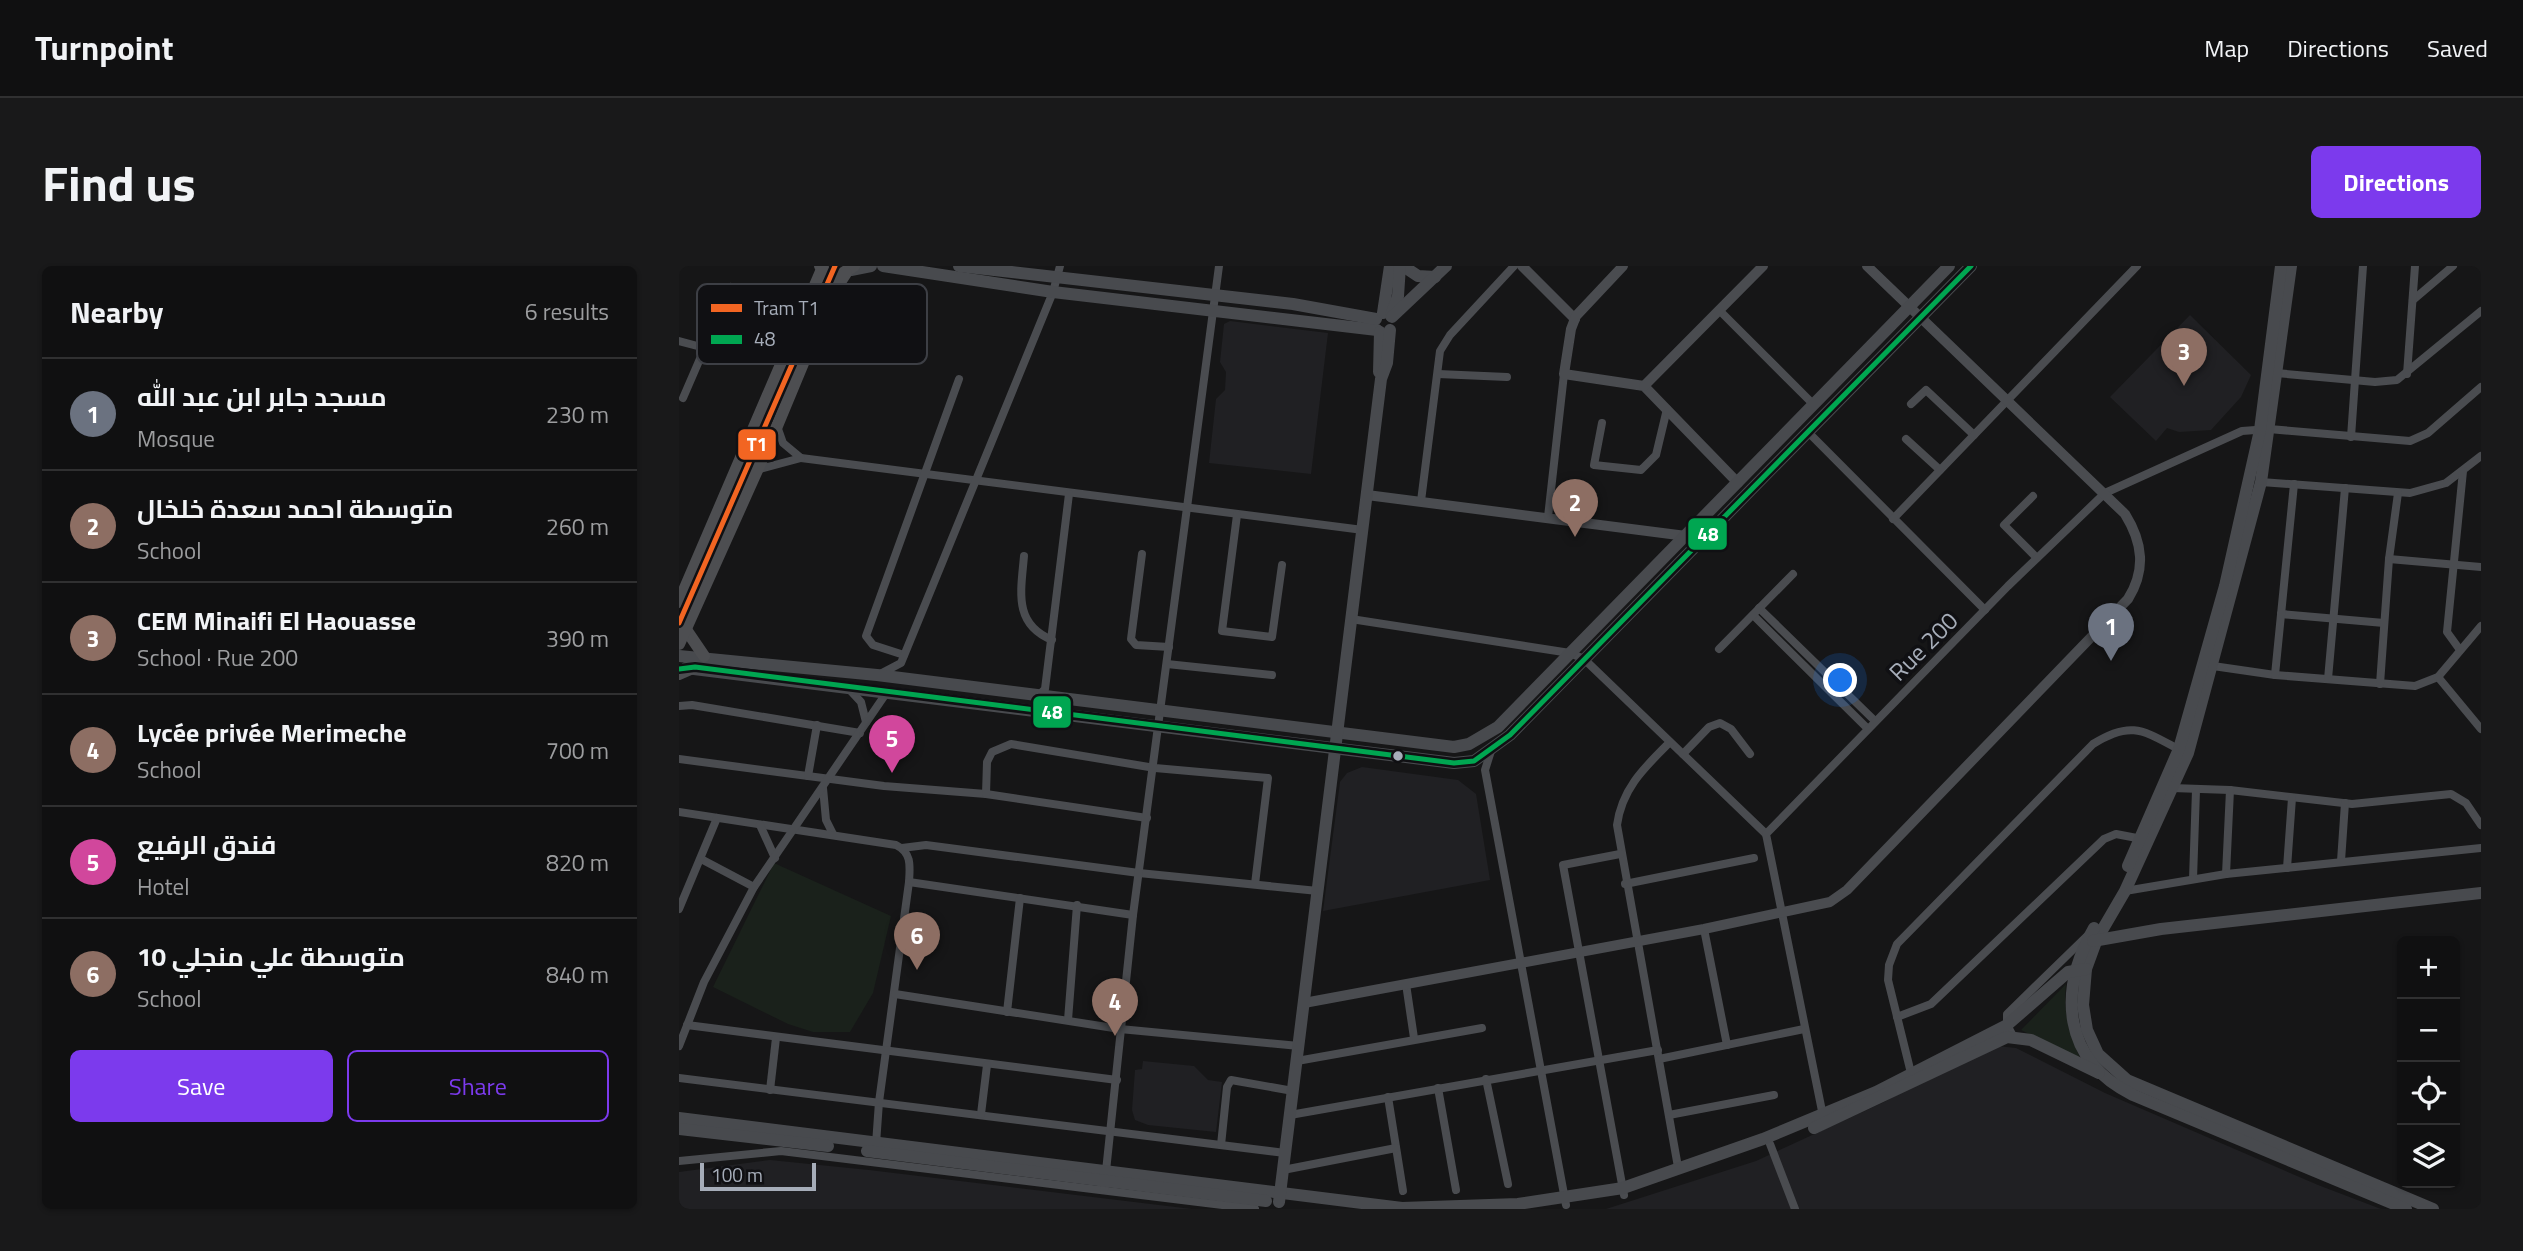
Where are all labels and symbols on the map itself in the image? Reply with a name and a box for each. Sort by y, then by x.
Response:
legend [697,284,927,364]
text: Tram T1 [754,293,819,322]
text: 48 [754,324,776,353]
pin: 3 [2161,328,2207,386]
line badge: T1 [737,428,777,461]
text: T1 [747,429,767,458]
pin: 2 [1552,479,1598,537]
line badge: 48 [1687,517,1728,551]
text: 48 [1697,519,1719,548]
street label: Rue 200 [1880,603,1966,689]
pin: 1 [2088,603,2134,661]
your location [1823,663,1857,697]
line badge: 48 [1032,695,1072,729]
text: 48 [1041,697,1063,726]
pin: 5 [869,715,915,773]
unlabelled marker [1391,749,1405,763]
pin: 6 [894,912,940,970]
pin: 4 [1092,978,1138,1036]
scale bar [700,1160,815,1192]

